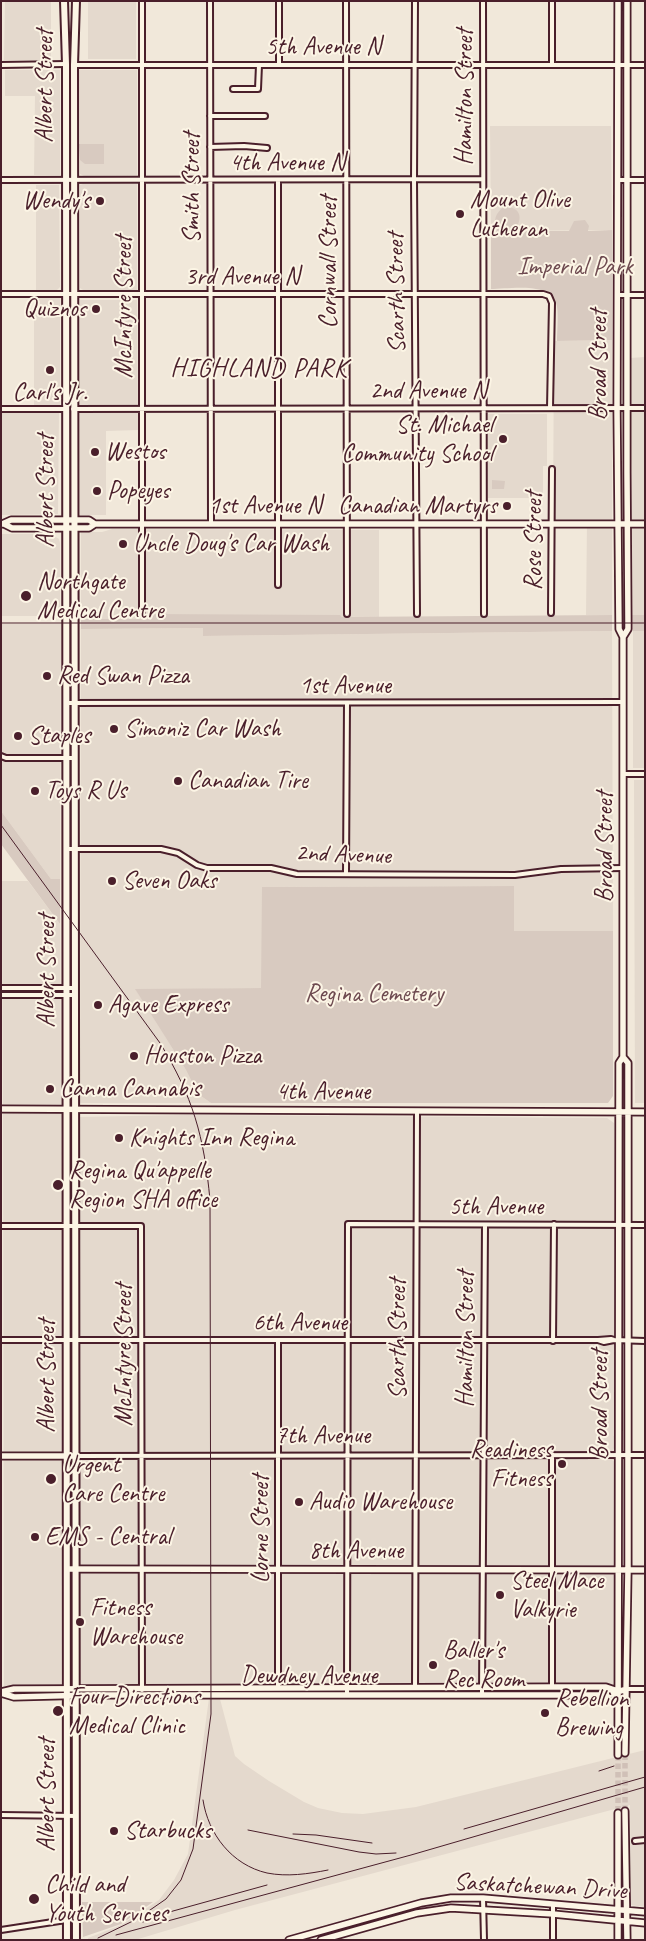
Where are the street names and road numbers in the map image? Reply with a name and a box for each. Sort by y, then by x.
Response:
street label: Albert Street [30,29,60,143]
street label: Hamilton Street [450,29,480,165]
street label: 5th Avenue N [265,32,381,62]
street label: Smith Street [177,133,207,243]
street label: 4th Avenue N [229,148,345,178]
street label: Cornwall Street [314,196,344,328]
street label: Scarth Street [381,232,413,354]
street label: McIntyre Street [109,236,139,378]
street label: 3rd Avenue N [185,262,299,292]
street label: Broad Street [584,309,614,421]
street label: 2nd Avenue N [370,376,486,406]
street label: Albert Street [31,434,61,548]
street label: 1st Avenue N [209,491,321,521]
street label: Rose Street [519,491,549,591]
street label: 1st Avenue [299,671,391,701]
street label: Broad Street [590,791,620,903]
street label: 2nd Avenue [295,838,391,872]
street label: Albert Street [32,914,62,1028]
street label: 4th Avenue [276,1077,370,1107]
street label: 5th Avenue [449,1192,543,1222]
street label: Hamilton Street [451,1271,481,1407]
street label: Scarth Street [383,1279,413,1399]
street label: McIntyre Street [109,1284,139,1426]
street label: 6th Avenue [253,1308,347,1338]
street label: Albert Street [32,1319,62,1433]
street label: Broad Street [585,1349,615,1461]
street label: 7th Avenue [276,1421,370,1451]
street label: Lorne Street [246,1475,276,1583]
street label: 8th Avenue [309,1536,403,1566]
street label: Dewdney Avenue [241,1661,377,1691]
street label: Albert Street [32,1738,62,1852]
street label: Saskatchewan Drive [453,1867,627,1907]

